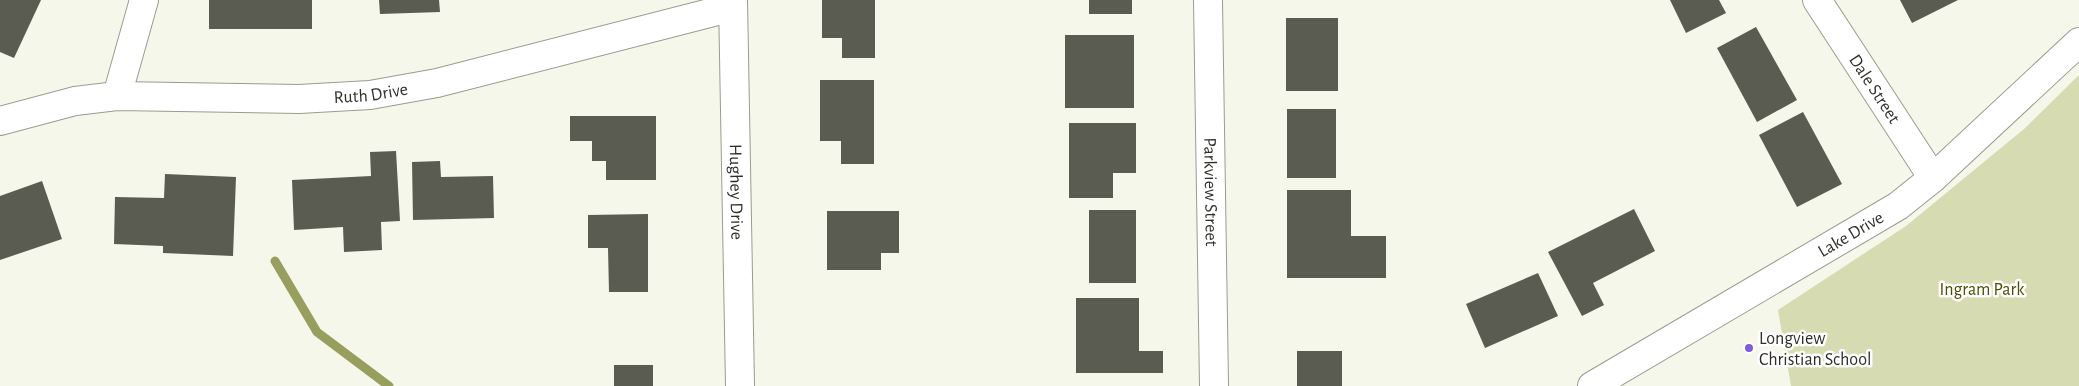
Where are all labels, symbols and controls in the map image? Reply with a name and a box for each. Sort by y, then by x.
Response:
street label: Dale Street [1845,52,1903,127]
street label: Ruth Drive [333,80,409,107]
street label: Parkview Street [1200,137,1220,247]
street label: Hughey Drive [726,144,745,240]
street label: Lake Drive [1815,209,1887,261]
park label: Ingram Park [1940,281,2025,299]
place label: Longview Christian School [1759,330,1871,369]
marker: Longview Christian School [1743,342,1755,354]

